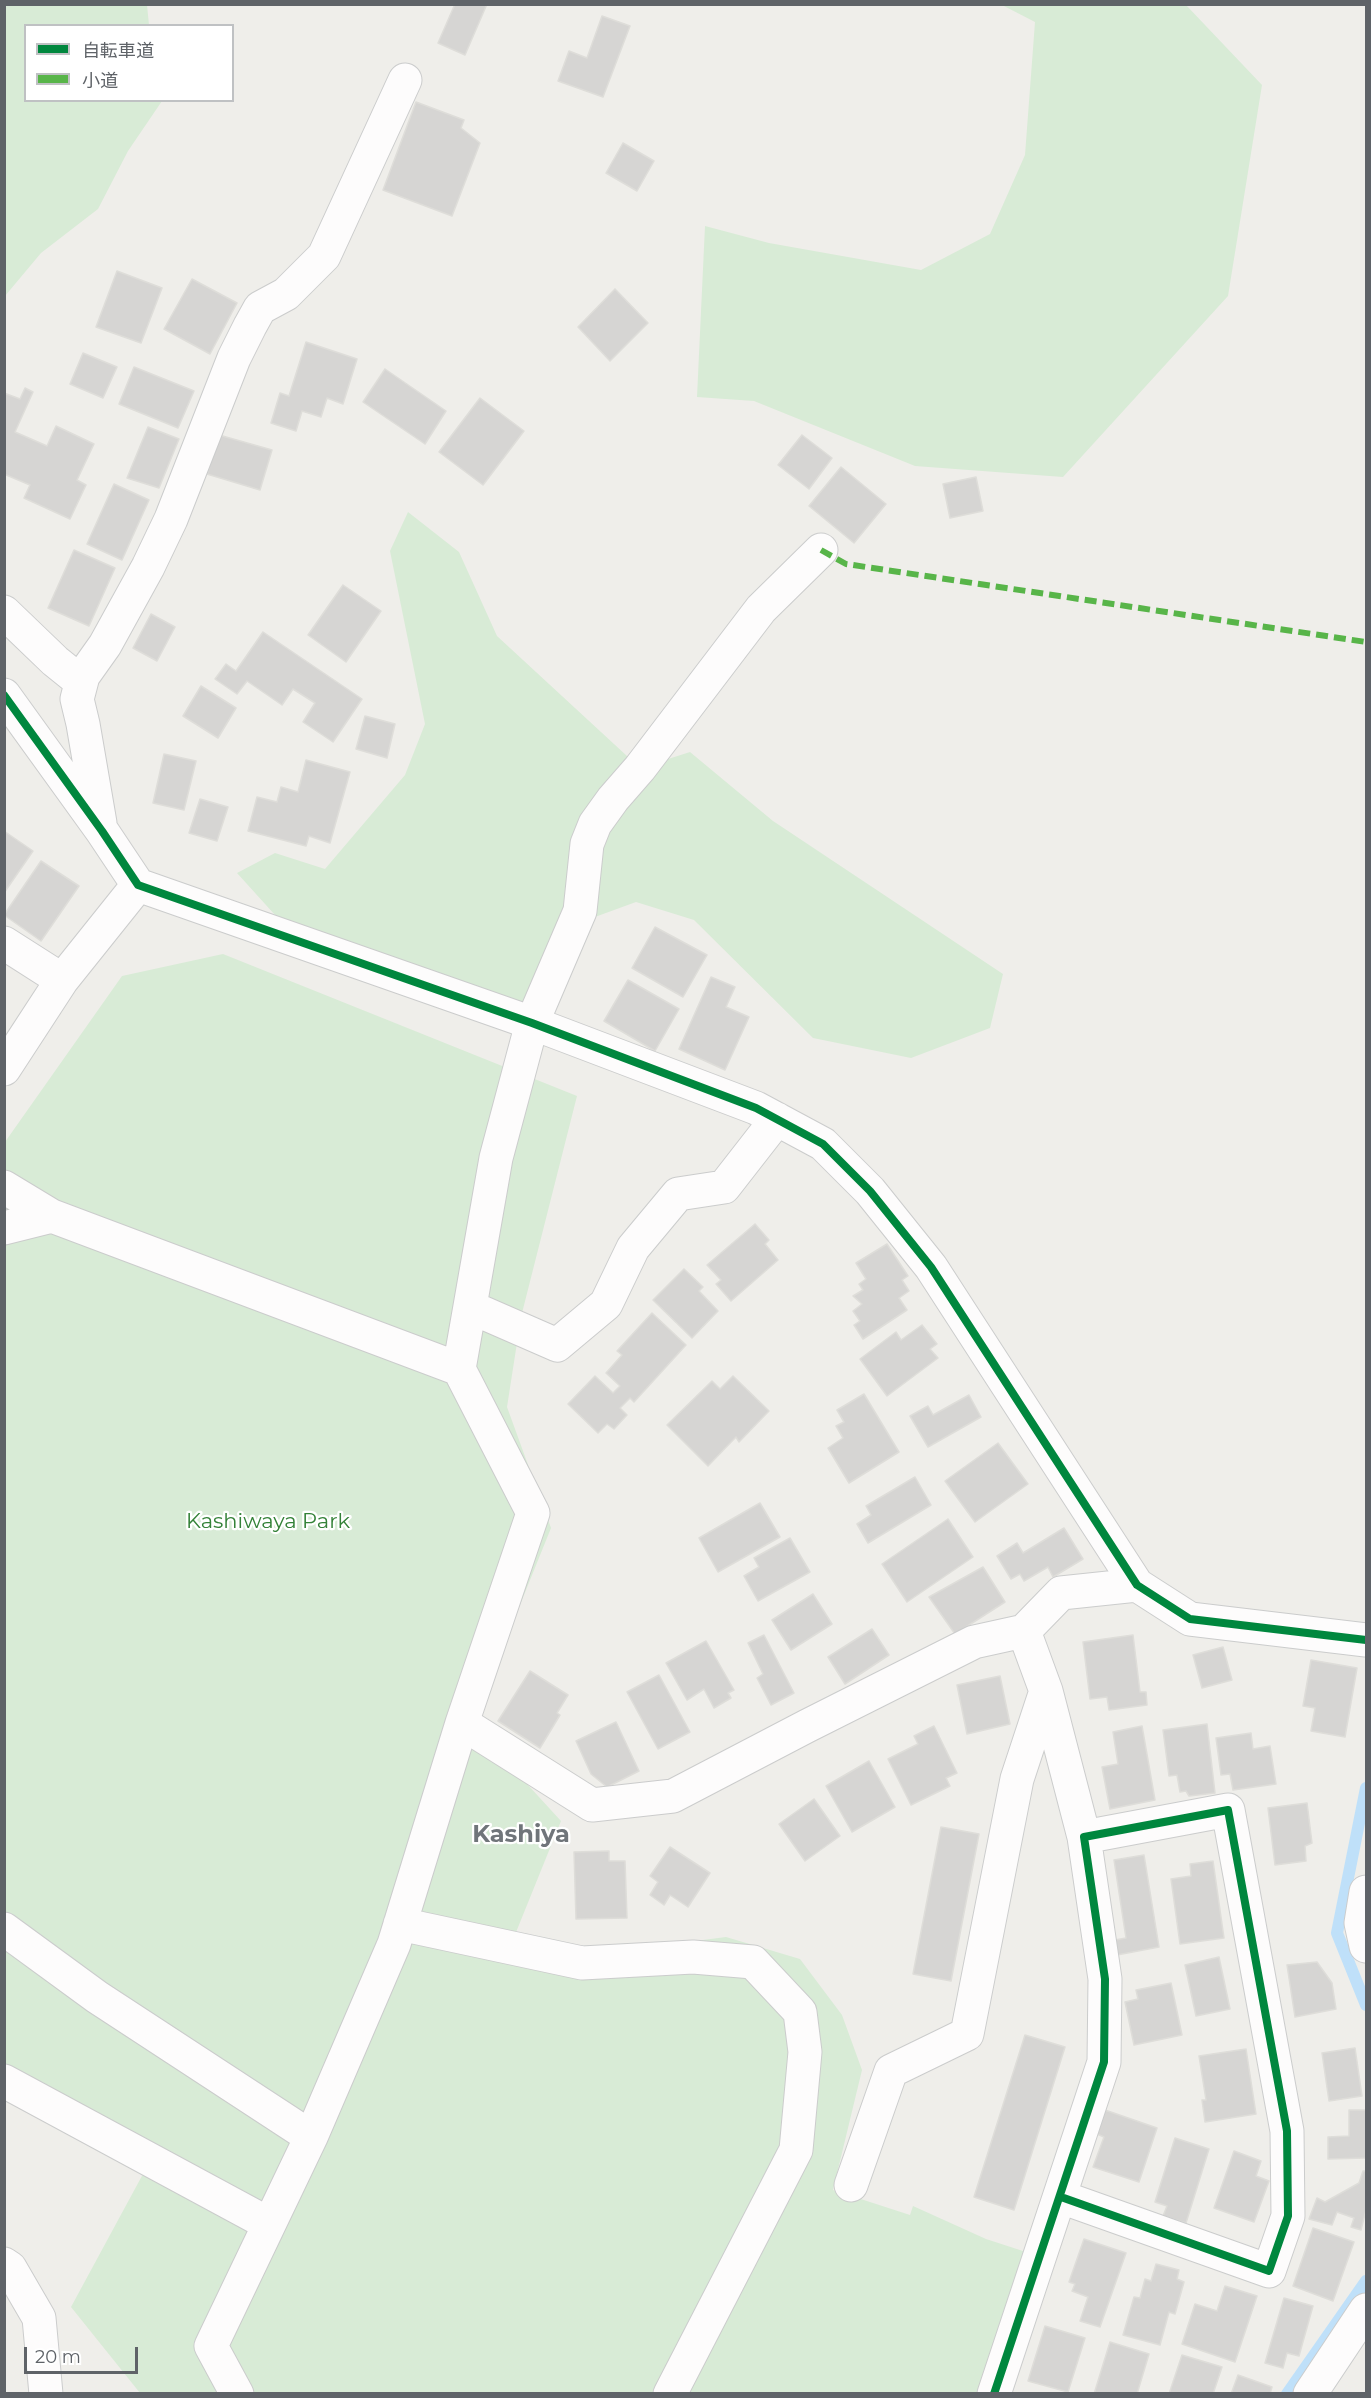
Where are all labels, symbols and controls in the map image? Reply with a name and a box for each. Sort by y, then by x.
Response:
legend [24,24,234,102]
text: 自転車道 [82,40,154,62]
text: 小道 [82,70,118,92]
park label: Kashiwaya Park [186,1509,350,1535]
district label: Kashiya [472,1821,570,1849]
scale bar [27,2335,141,2373]
text: 20 m [35,2346,81,2368]

